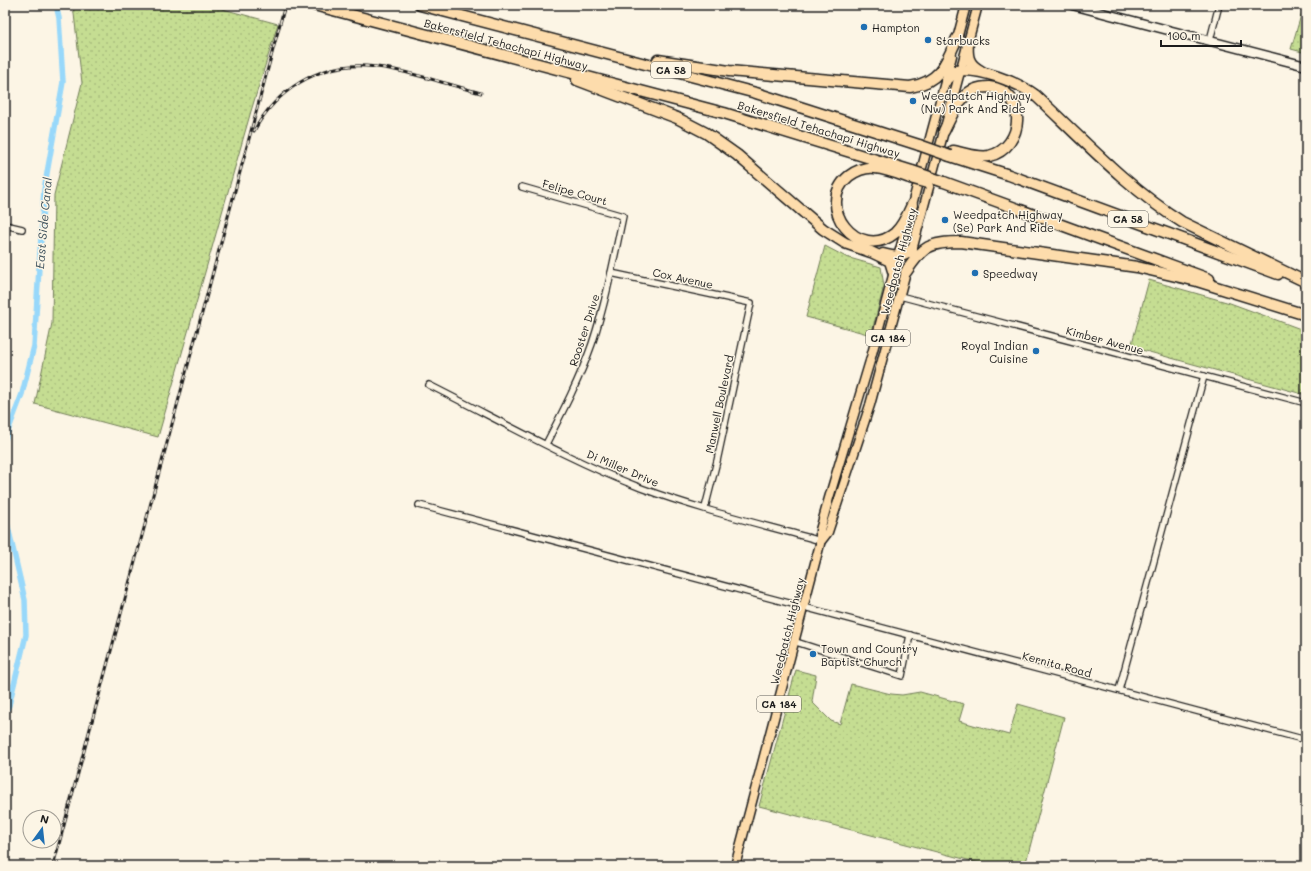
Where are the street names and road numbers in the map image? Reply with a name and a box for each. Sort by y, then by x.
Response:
street label: Bakersfield Tehachapi Highway [422,15,590,73]
road number: CA 58 [651,62,691,78]
street label: Bakersfield Tehachapi Highway [736,97,902,161]
street label: Felipe Court [541,176,609,208]
street label: Weedpatch Highway [877,206,920,316]
road number: CA 58 [1108,211,1148,227]
street label: Cox Avenue [651,264,715,292]
street label: Rooster Drive [565,292,603,368]
street label: Kimber Avenue [1065,322,1146,358]
road number: CA 184 [866,330,910,346]
street label: Manwell Boulevard [701,353,737,455]
street label: Di Miller Drive [585,446,662,490]
street label: Weedpatch Highway [766,576,808,686]
street label: Kernita Road [1021,648,1093,680]
road number: CA 184 [757,696,801,712]

